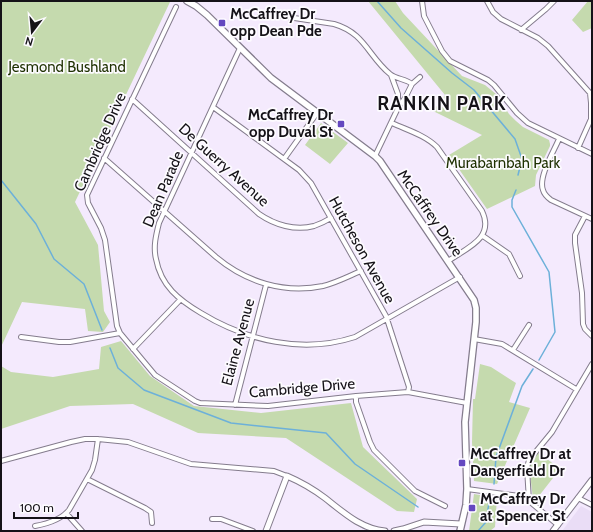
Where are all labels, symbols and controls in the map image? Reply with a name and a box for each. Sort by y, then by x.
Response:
place label: McCaffrey Dr opp Dean Pde [230,5,322,40]
north arrow [12,12,52,52]
marker: McCaffrey Dr opp Dean Pde [217,18,227,28]
text: N [24,34,35,49]
park label: Jesmond Bushland [7,58,126,76]
street label: Cambridge Drive [70,89,130,194]
district label: RANKIN PARK [377,92,507,115]
place label: McCaffrey Dr opp Duval St [248,106,333,141]
marker: McCaffrey Dr opp Duval St [336,119,346,129]
street label: De Guerry Avenue [175,120,273,211]
street label: Dean Parade [139,148,187,230]
park label: Murabarnbah Park [446,154,560,172]
street label: McCaffrey Drive [393,166,467,260]
street label: Hutcheson Avenue [325,193,399,307]
street label: Elaine Avenue [218,296,258,387]
street label: Cambridge Drive [248,374,356,402]
place label: McCaffrey Dr at Dangerfield Dr [470,445,571,480]
marker: McCaffrey Dr at Dangerfield Dr [457,458,467,468]
place label: McCaffrey Dr at Spencer St [480,490,566,525]
scale bar [14,494,78,520]
text: 100 m [20,500,54,515]
marker: McCaffrey Dr at Spencer St [467,503,477,513]

